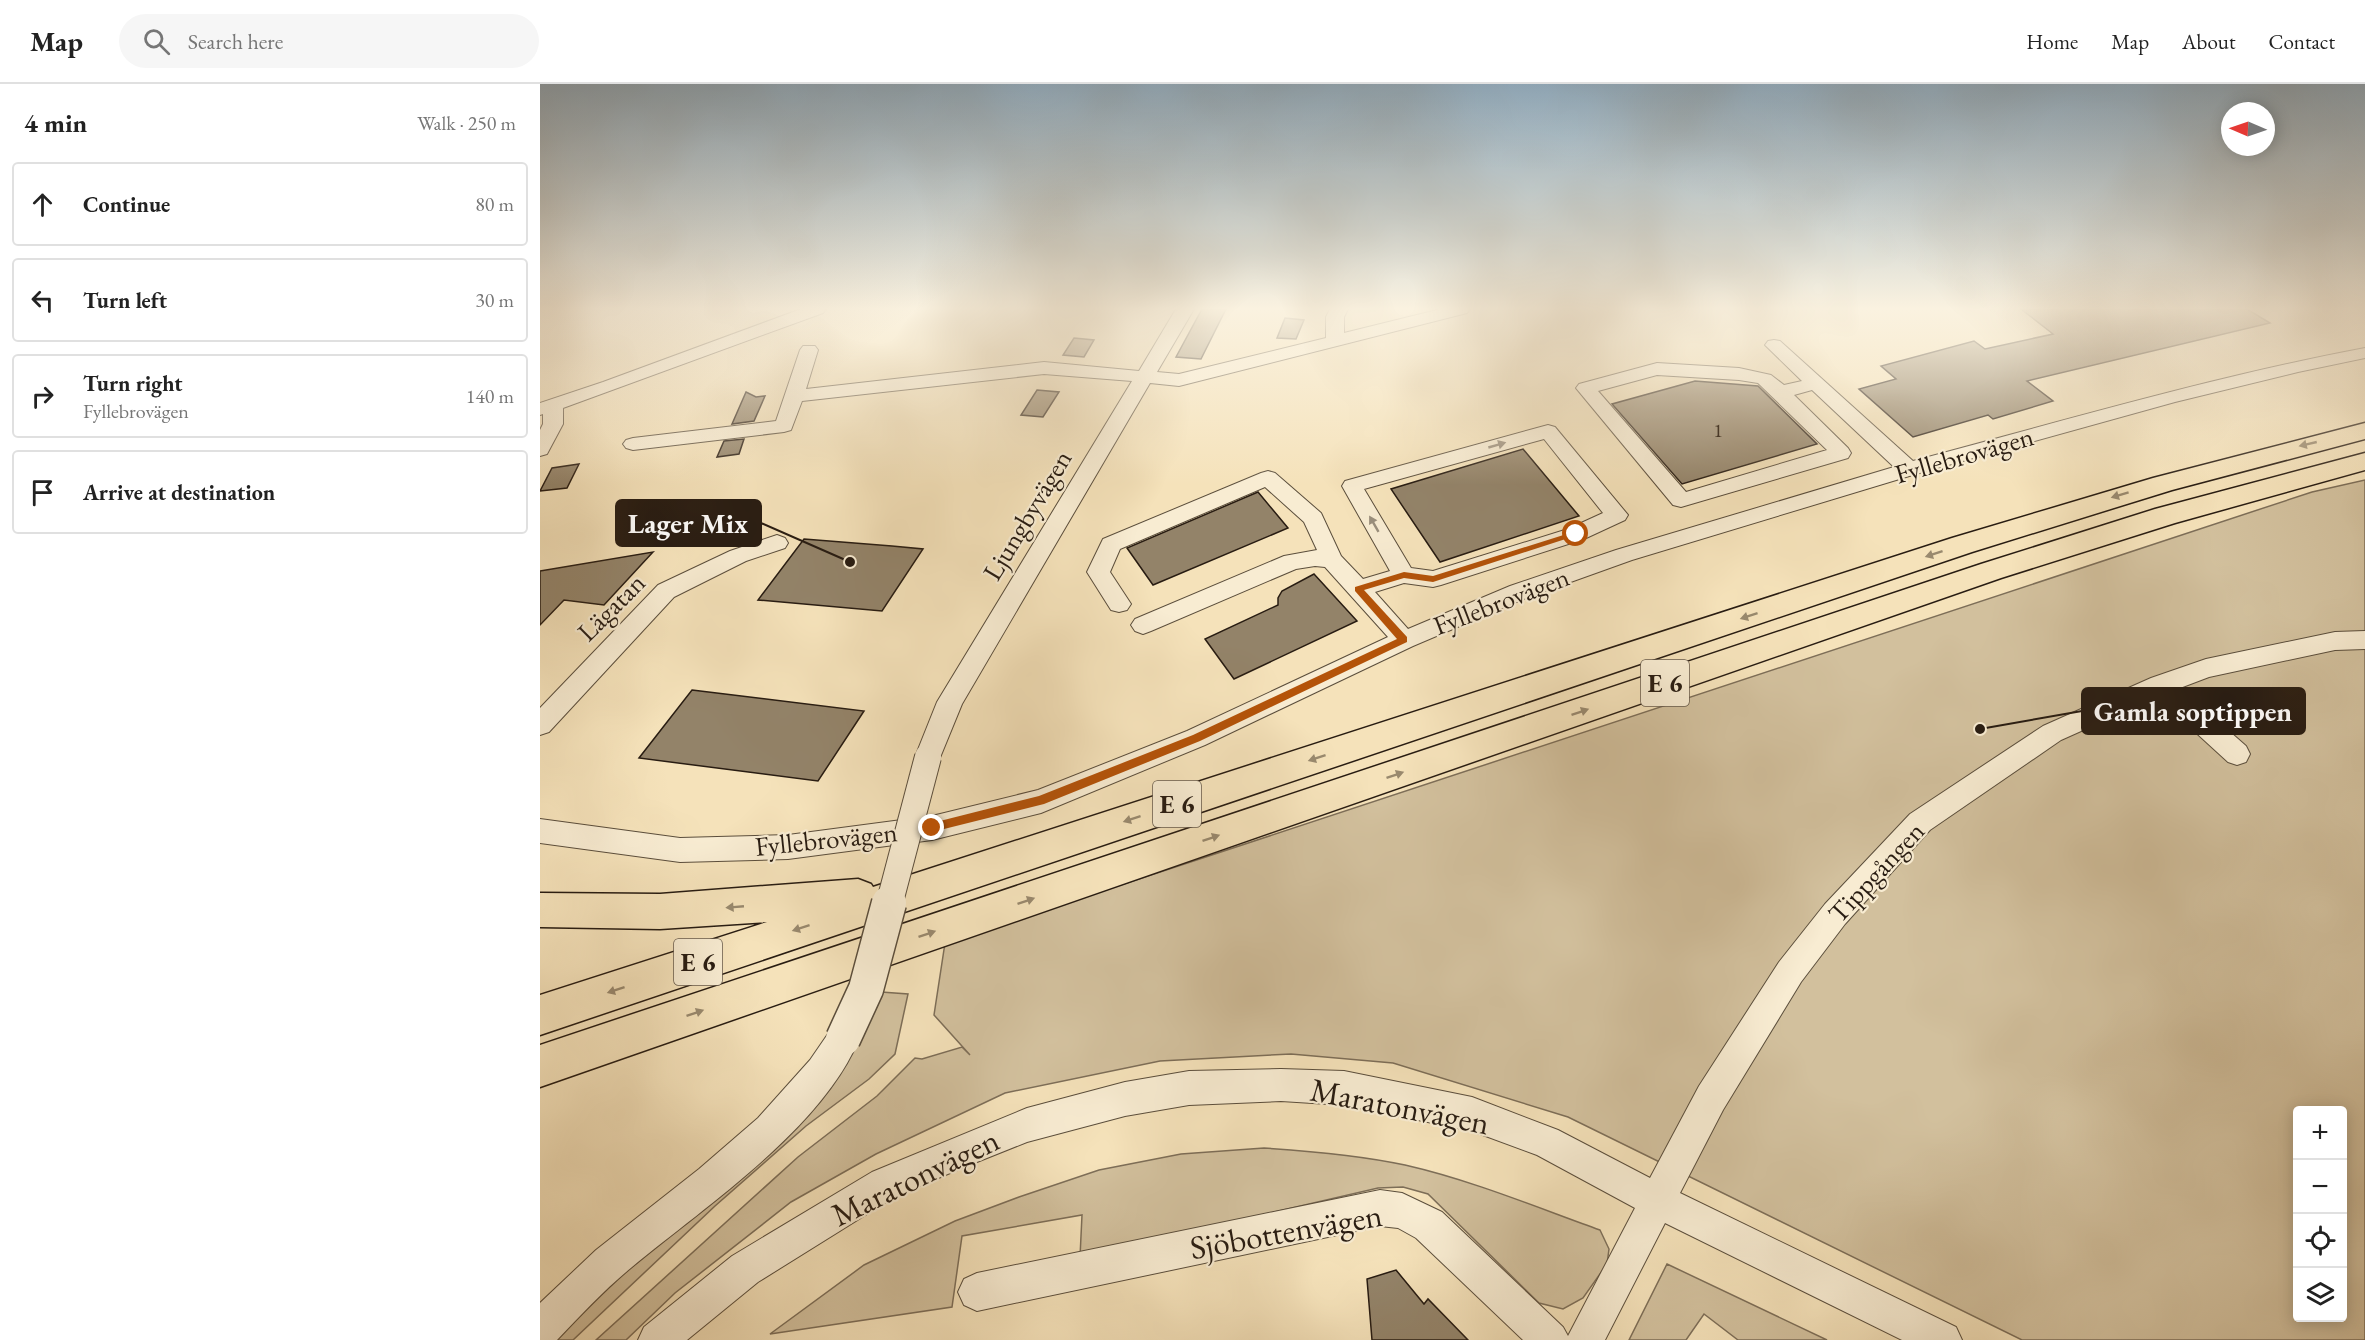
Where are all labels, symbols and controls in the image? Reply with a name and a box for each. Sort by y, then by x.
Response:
search box [119,14,539,68]
text: Map [30,23,83,59]
icon: search [140,25,173,58]
text: Search here [188,27,283,56]
text: Home [2026,28,2078,55]
text: Map [2111,28,2149,55]
text: About [2182,28,2235,55]
text: Contact [2268,28,2335,55]
north arrow [2221,102,2275,156]
text: 4 min [24,106,87,140]
text: Walk · 250 m [417,110,516,136]
icon: ahead [26,188,59,221]
text: Continue [83,190,170,219]
text: 80 m [475,191,514,217]
icon: left [26,284,59,317]
text: Turn left [83,286,167,315]
text: 30 m [475,287,514,313]
text: Turn right [83,369,182,398]
icon: right [26,380,59,413]
text: 140 m [466,383,514,409]
text: Fyllebrovägen [83,398,189,424]
house number: 1 [1713,417,1723,443]
street label: Fyllebrovägen [1890,418,2038,492]
one-way arrow [1488,440,1506,449]
one-way arrow [2299,440,2317,450]
street label: Ljungbyvägen [974,443,1080,587]
icon: arrive [26,476,59,509]
text: Arrive at destination [83,478,275,507]
one-way arrow [2111,491,2129,501]
callout: Lager Mix [616,500,761,546]
text: Lager Mix [628,505,748,541]
one-way arrow [1369,516,1380,532]
route start [1562,520,1588,546]
one-way arrow [1925,550,1943,560]
street label: Fyllebrovägen [1428,559,1574,643]
street label: Lägatan [569,565,653,649]
one-way arrow [1740,611,1758,621]
road number: E 6 [1641,660,1689,706]
callout: Gamla soptippen [2082,688,2305,734]
text: Gamla soptippen [2094,693,2292,729]
one-way arrow [1571,707,1589,717]
one-way arrow [1308,754,1326,764]
one-way arrow [1386,770,1404,780]
road number: E 6 [1153,781,1201,827]
street label: Fyllebrovägen [753,814,899,864]
route end [918,814,944,840]
street label: Tippgången [1820,814,1932,930]
one-way arrow [1123,815,1141,825]
one-way arrow [1202,833,1220,842]
one-way arrow [1017,895,1035,905]
one-way arrow [726,902,745,912]
one-way arrow [792,924,810,934]
one-way arrow [918,929,936,939]
road number: E 6 [674,939,722,985]
one-way arrow [607,985,625,995]
one-way arrow [686,1008,704,1018]
street label: Maratonvägen [1307,1068,1493,1144]
map controls [2293,1106,2347,1322]
button: + [2293,1106,2347,1160]
street label: Maratonvägen [824,1118,1006,1236]
button: − [2293,1160,2347,1214]
street label: Sjöbottenvägen [1187,1193,1385,1269]
button: locate [2293,1214,2347,1268]
button: layers [2293,1268,2347,1322]

